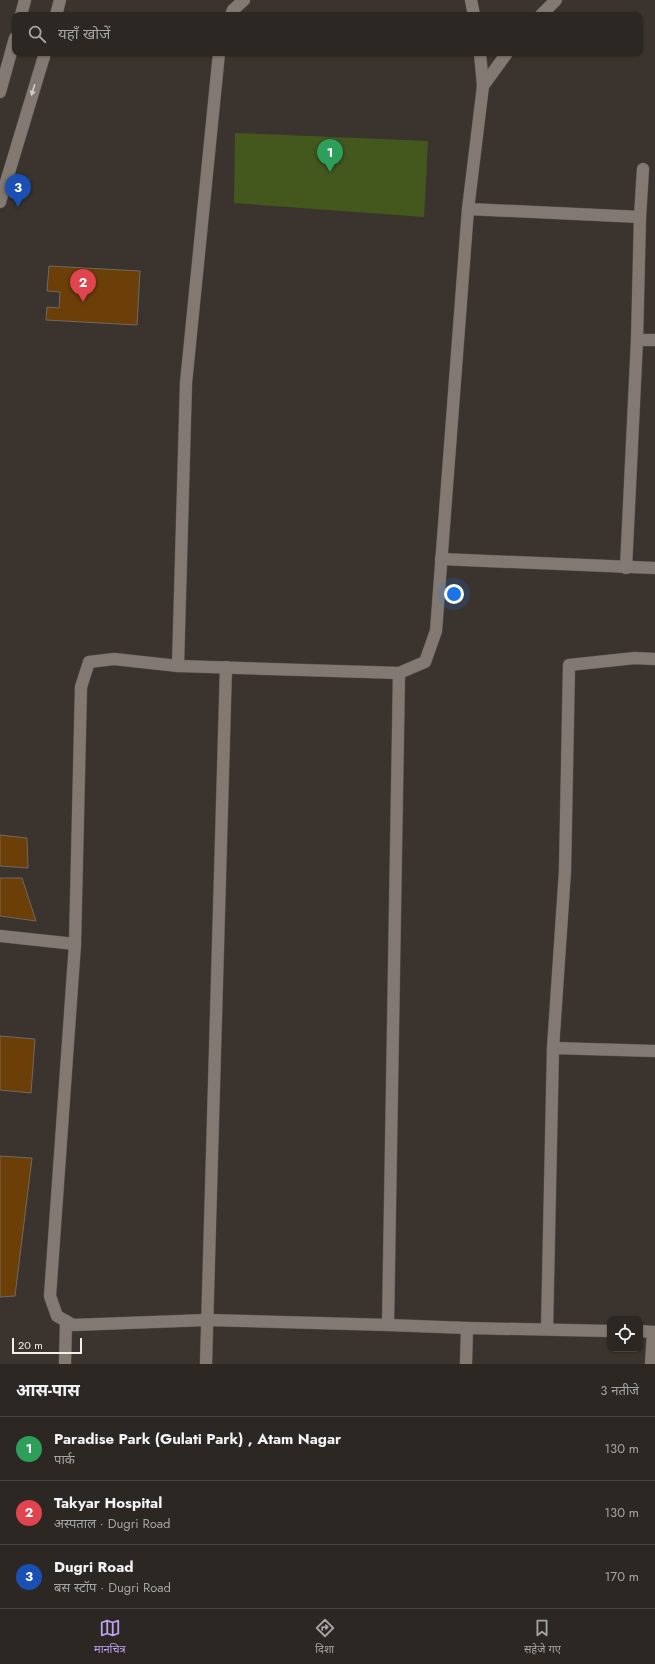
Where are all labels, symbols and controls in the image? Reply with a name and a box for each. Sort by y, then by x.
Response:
search box [12,12,643,56]
icon: search [26,23,48,45]
text: यहाँ खोजें [58,23,110,45]
one-way arrow [30,85,36,97]
pin: 1 [317,139,343,172]
pin: 3 [5,174,31,207]
pin: 2 [70,269,96,302]
your location [444,584,464,604]
map controls [607,1316,643,1352]
button: locate [607,1316,643,1352]
scale bar [12,1336,82,1355]
text: 20 m [18,1337,43,1353]
text: आस-पास [16,1378,80,1402]
text: 3 नतीजे [600,1381,639,1400]
text: Paradise Park (Gulati Park) , Atam Nagar [54,1428,341,1450]
text: 1 [26,1439,32,1458]
text: 130 m [604,1439,639,1458]
text: पार्क [54,1450,75,1469]
text: Takyar Hospital [54,1492,162,1514]
text: 2 [25,1503,33,1522]
text: 130 m [604,1503,639,1522]
text: अस्पताल · Dugri Road [54,1514,171,1533]
text: Dugri Road [54,1556,133,1578]
text: 3 [25,1567,33,1586]
text: 170 m [604,1567,639,1586]
text: बस स्टॉप · Dugri Road [54,1578,171,1597]
tab: मानचित्र [94,1617,126,1657]
tab: दिशा [314,1617,336,1657]
tab: सहेजे गए [524,1617,561,1657]

